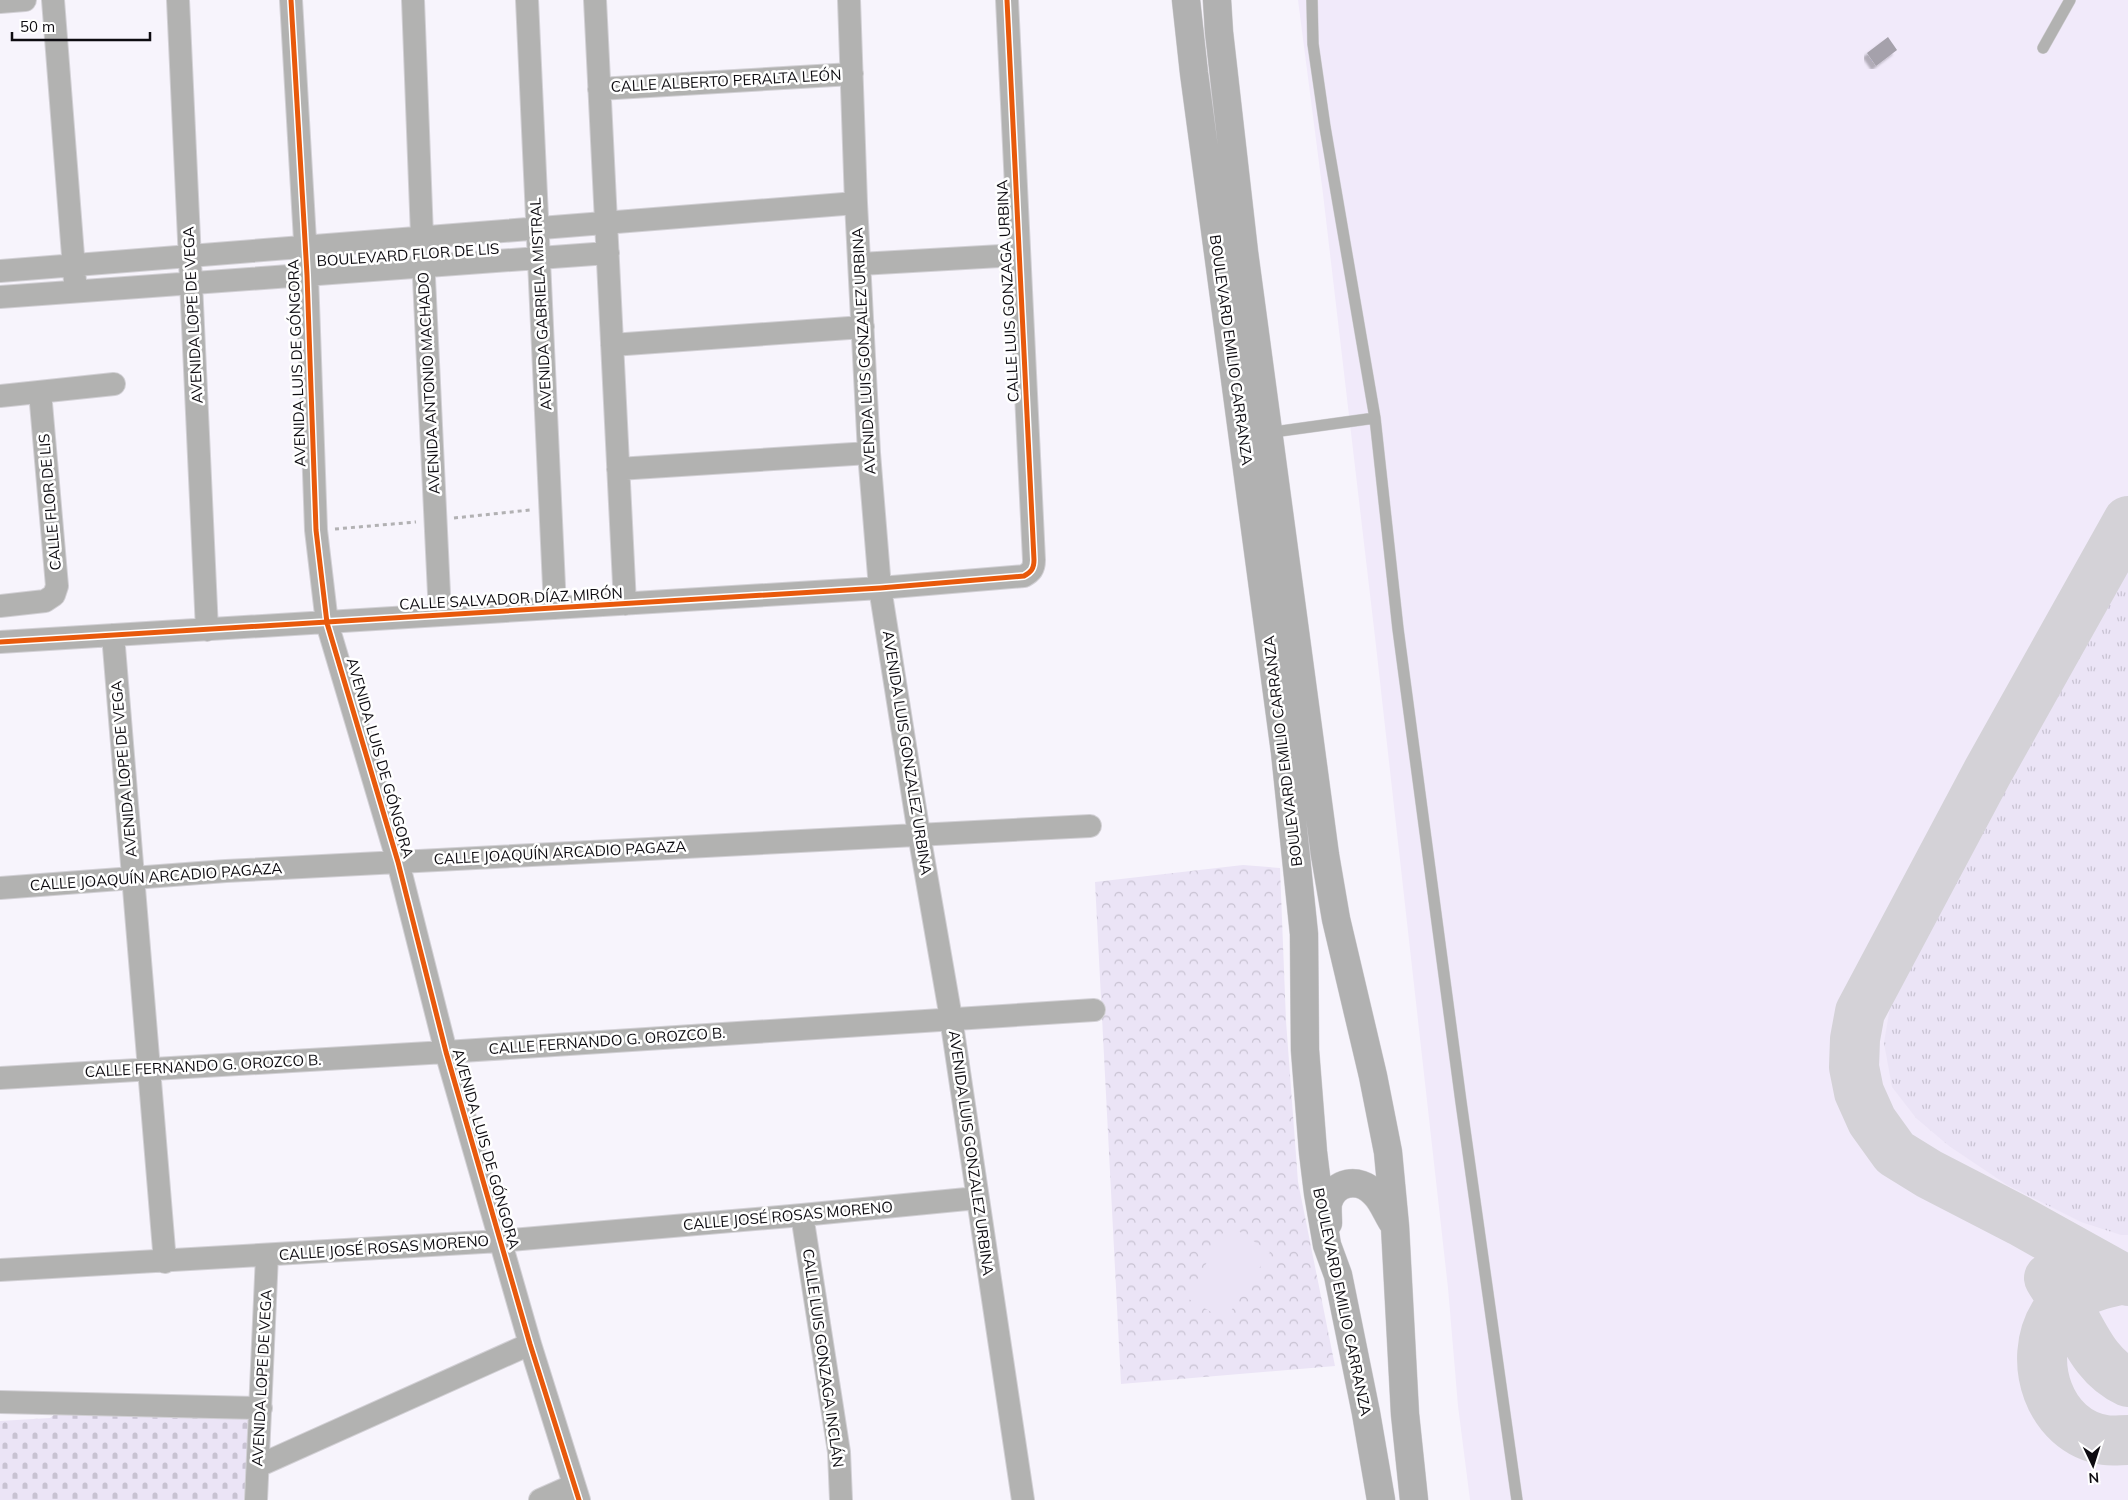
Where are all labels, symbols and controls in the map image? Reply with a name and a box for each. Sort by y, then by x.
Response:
scale bar [12,10,150,42]
text: 50 m [20,17,55,36]
street label: CALLE ALBERTO PERALTA LEÓN [610,65,842,96]
street label: CALLE LUIS GONZAGA URBINA [992,179,1023,403]
street label: AVENIDA GABRIELA MISTRAL [525,197,556,411]
street label: AVENIDA LOPE DE VEGA [178,226,207,404]
street label: AVENIDA LUIS GONZALEZ URBINA [848,227,879,475]
street label: BOULEVARD EMILIO CARRANZA [1206,233,1257,466]
street label: BOULEVARD FLOR DE LIS [316,239,500,270]
street label: AVENIDA LUIS DE GÓNGORA [283,259,310,467]
street label: AVENIDA ANTONIO MACHADO [413,271,444,495]
street label: CALLE FLOR DE LIS [34,433,65,571]
street label: CALLE SALVADOR DÍAZ MIRÓN [399,583,623,614]
street label: AVENIDA LUIS GONZALEZ URBINA [879,629,936,877]
street label: BOULEVARD EMILIO CARRANZA [1259,634,1306,868]
street label: AVENIDA LUIS DE GÓNGORA [343,655,418,860]
street label: AVENIDA LOPE DE VEGA [106,680,141,858]
street label: CALLE JOAQUÍN ARCADIO PAGAZA [433,836,687,869]
street label: CALLE JOAQUÍN ARCADIO PAGAZA [29,858,283,895]
street label: CALLE FERNANDO G. OROZCO B. [488,1023,726,1058]
street label: AVENIDA LUIS GONZALEZ URBINA [945,1029,998,1277]
street label: AVENIDA LUIS DE GÓNGORA [449,1046,524,1251]
street label: CALLE FERNANDO G. OROZCO B. [84,1050,322,1081]
street label: BOULEVARD EMILIO CARRANZA [1309,1186,1376,1418]
street label: CALLE JOSÉ ROSAS MORENO [682,1197,894,1234]
street label: CALLE JOSÉ ROSAS MORENO [278,1231,490,1264]
street label: CALLE LUIS GONZAGA INCLÁN [799,1247,848,1469]
street label: AVENIDA LOPE DE VEGA [247,1289,276,1467]
north arrow [2068,1440,2118,1490]
text: N [2088,1469,2100,1487]

